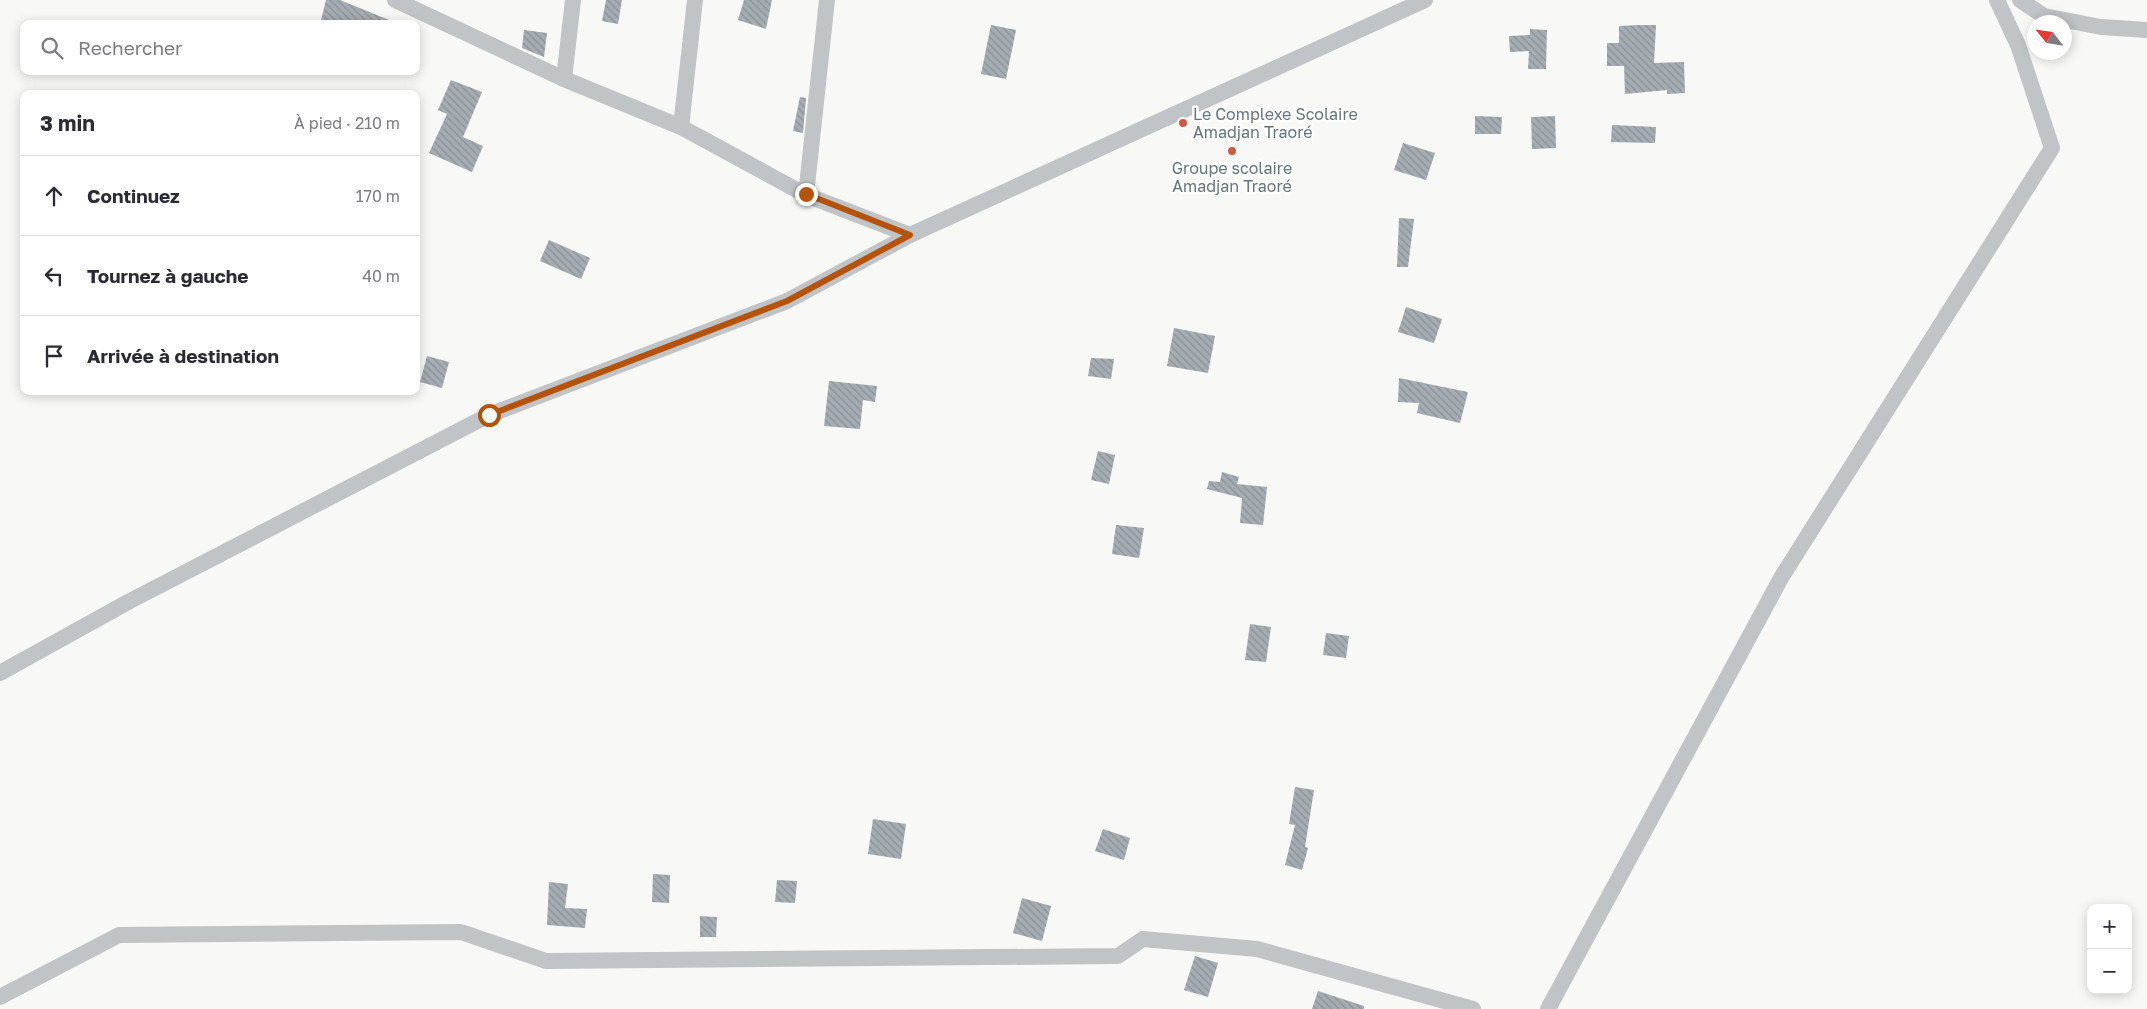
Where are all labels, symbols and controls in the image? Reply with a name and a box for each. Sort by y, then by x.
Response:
north arrow [2027,15,2072,60]
search box [20,20,420,75]
icon: search [38,34,66,62]
text: Rechercher [78,36,183,59]
place label: Le Complexe Scolaire Amadjan Traoré [1193,104,1358,142]
text: 3 min [40,110,95,136]
text: À pied · 210 m [294,113,400,133]
marker: Le Complexe Scolaire Amadjan Traoré [1177,117,1189,129]
marker: Groupe scolaire Amadjan Traoré [1226,145,1238,157]
place label: Groupe scolaire Amadjan Traoré [1172,158,1292,196]
icon: ahead [40,182,68,210]
route end [795,183,818,206]
text: Continuez [87,184,180,207]
text: 170 m [356,186,400,206]
icon: left [40,262,68,290]
text: Tournez à gauche [87,264,248,287]
text: 40 m [362,266,400,286]
icon: arrive [40,342,68,370]
text: Arrivée à destination [87,344,279,367]
route start [478,404,501,427]
map controls [2087,904,2132,994]
button: + [2087,904,2132,949]
button: − [2087,949,2132,994]

